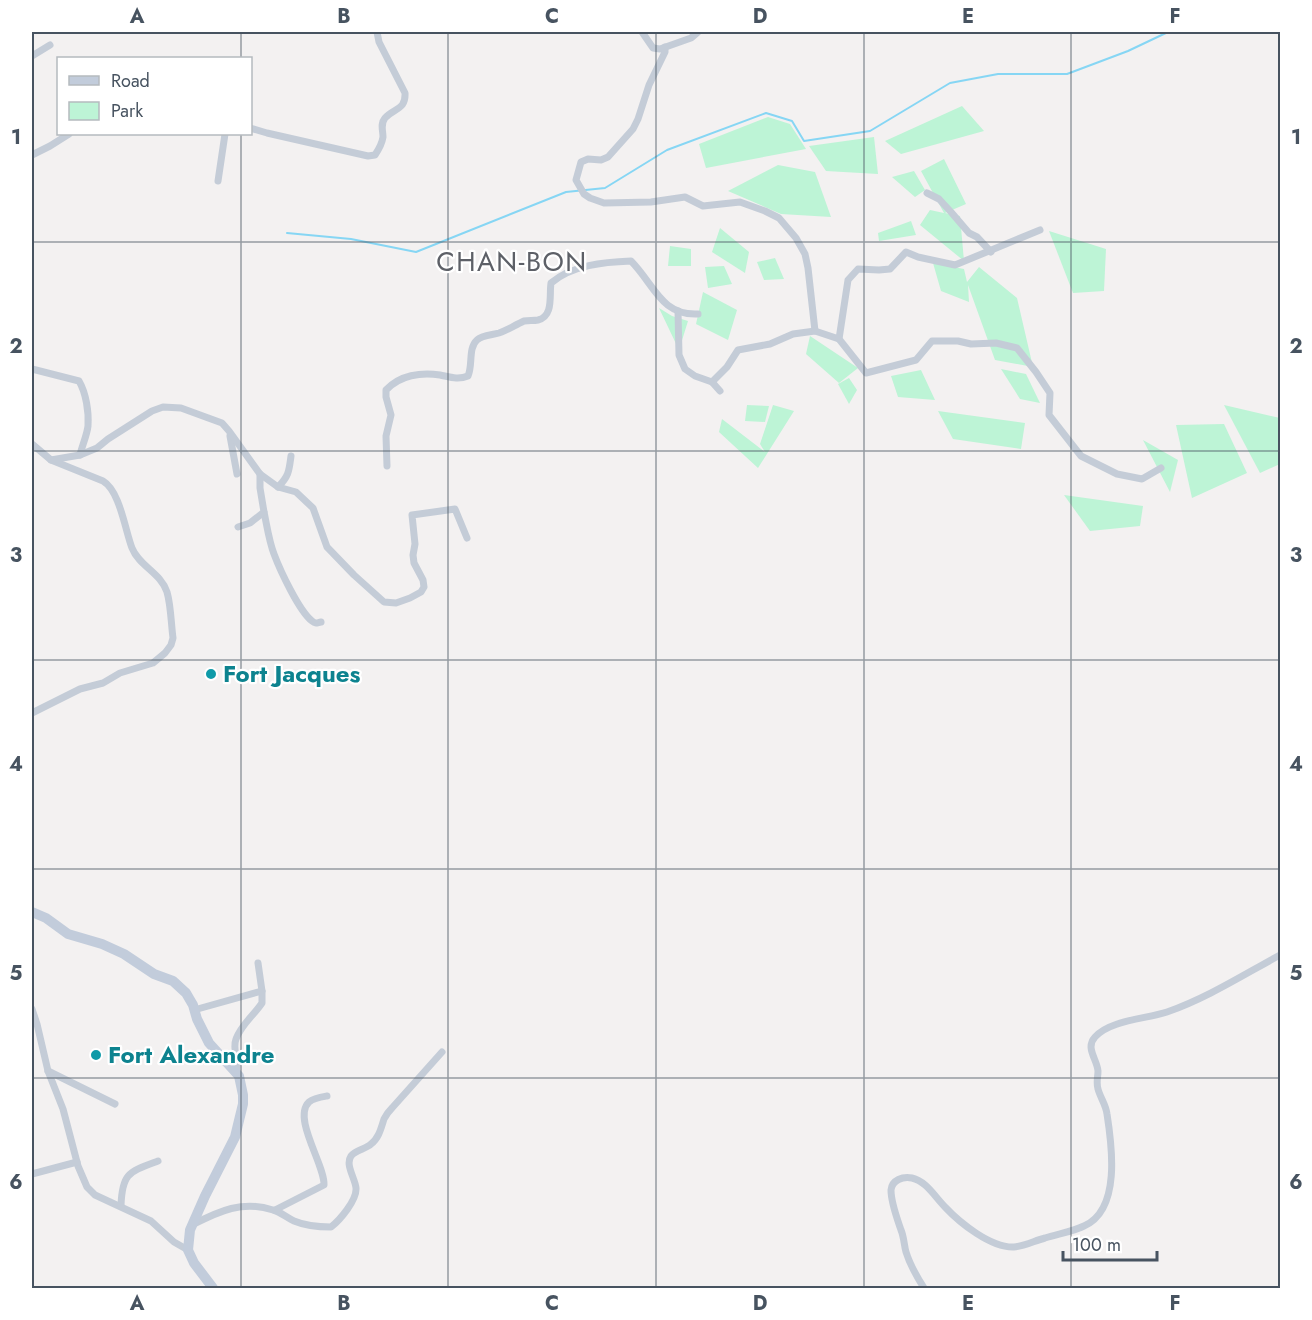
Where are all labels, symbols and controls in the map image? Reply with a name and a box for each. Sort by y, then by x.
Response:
text: A [129,2,145,31]
text: B [337,2,351,31]
text: C [545,2,559,31]
text: D [753,2,767,31]
text: E [962,2,974,31]
text: F [1169,2,1181,31]
legend [57,57,252,135]
text: Road [111,68,150,94]
text: Park [111,98,143,124]
text: 1 [11,123,21,152]
text: 1 [1291,123,1301,152]
district label: CHAN-BON [436,242,588,281]
text: 2 [9,332,23,361]
text: 2 [1289,332,1303,361]
text: 3 [10,541,22,570]
text: 3 [1290,541,1302,570]
place label: Fort Jacques [223,656,360,691]
marker: Fort Jacques [204,667,218,681]
text: 4 [9,750,23,779]
text: 4 [1289,750,1303,779]
text: 5 [10,959,23,988]
text: 5 [1290,959,1303,988]
place label: Fort Alexandre [108,1037,275,1072]
marker: Fort Alexandre [89,1048,103,1062]
text: 6 [9,1168,23,1197]
text: 6 [1289,1168,1303,1197]
scale bar [1063,1224,1158,1262]
text: 100 m [1072,1232,1121,1258]
text: A [129,1289,145,1318]
text: B [337,1289,351,1318]
text: C [545,1289,559,1318]
text: D [753,1289,767,1318]
text: E [962,1289,974,1318]
text: F [1169,1289,1181,1318]

